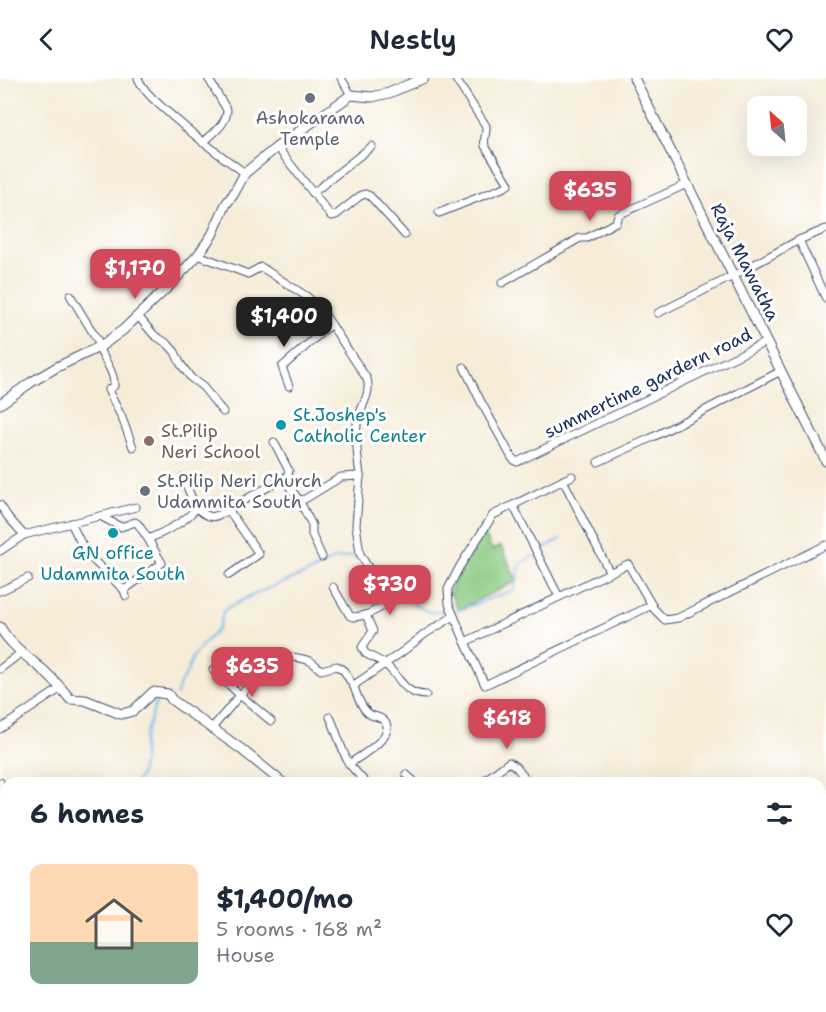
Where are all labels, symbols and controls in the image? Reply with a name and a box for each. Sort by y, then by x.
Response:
text: Nestly [369,21,457,58]
icon: back [30,23,63,56]
icon: heart [763,23,796,56]
marker: Ashokarama Temple [303,91,317,105]
north arrow [747,96,807,156]
map controls [747,96,807,156]
place label: Ashokarama Temple [255,106,365,151]
pin: $635 [554,171,626,222]
text: $635 [563,177,617,203]
street label: Raja Mawatha [705,199,785,325]
pin: $1,170 [86,249,184,300]
text: $1,170 [104,255,166,281]
pin: $1,400 [235,297,333,348]
text: $1,400 [250,303,318,329]
street label: summertime gardern road [540,322,756,444]
place label: St.Joshep's Catholic Center [293,403,427,448]
marker: St.Joshep's Catholic Center [274,418,288,432]
place label: St.Pilip Neri School [161,419,261,464]
marker: St.Pilip Neri School [142,434,156,448]
place label: St.Pilip Neri Church Udammita South [157,469,322,514]
marker: St.Pilip Neri Church Udammita South [138,484,152,498]
marker: GN office Udammita South [106,526,120,540]
place label: GN office Udammita South [41,541,185,586]
pin: $730 [354,565,426,616]
text: $730 [363,571,417,597]
pin: $635 [216,647,288,698]
text: $635 [225,653,279,679]
pin: $618 [471,699,543,750]
text: $618 [482,705,532,731]
text: 6 homes [30,796,144,831]
icon: filters [763,797,796,830]
text: $1,400/mo [216,881,353,916]
icon: home [78,888,150,960]
icon: heart [763,908,796,941]
text: 5 rooms · 168 m² [216,916,382,942]
text: House [216,942,275,968]

